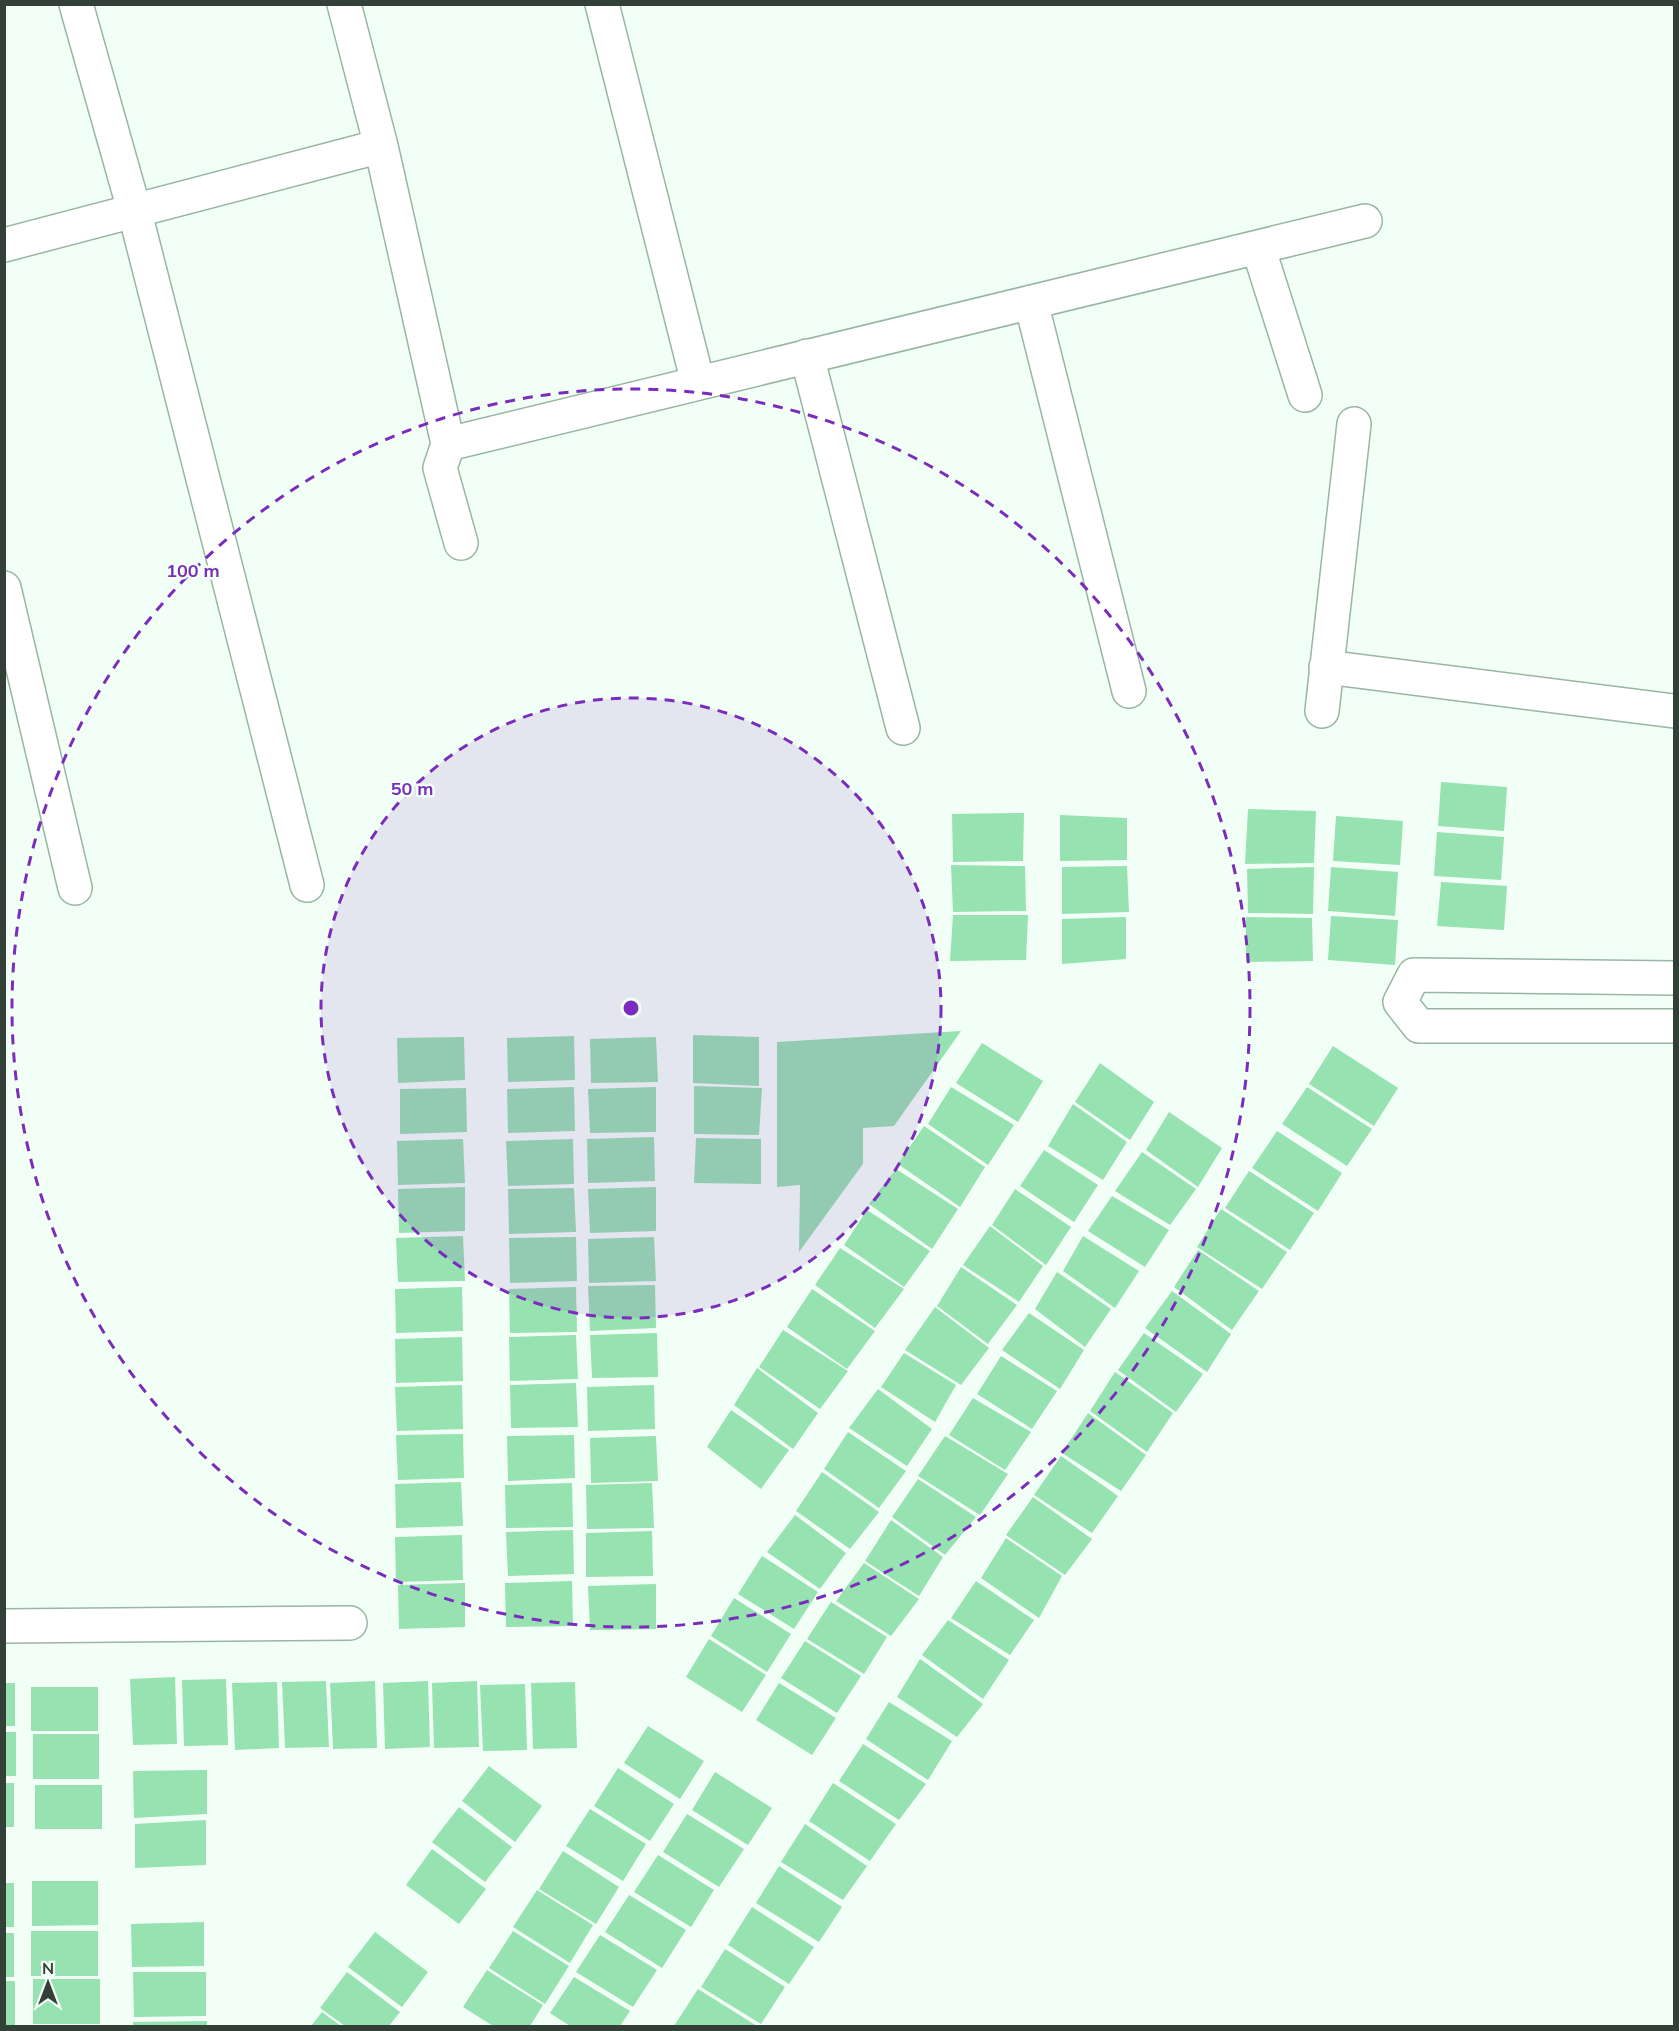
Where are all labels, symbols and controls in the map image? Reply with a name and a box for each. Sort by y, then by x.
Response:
text: 100 m [166,559,220,582]
text: 50 m [391,777,433,800]
centre of rings [621,998,641,1018]
north arrow [18,1953,78,2013]
text: N [42,1958,54,1978]

